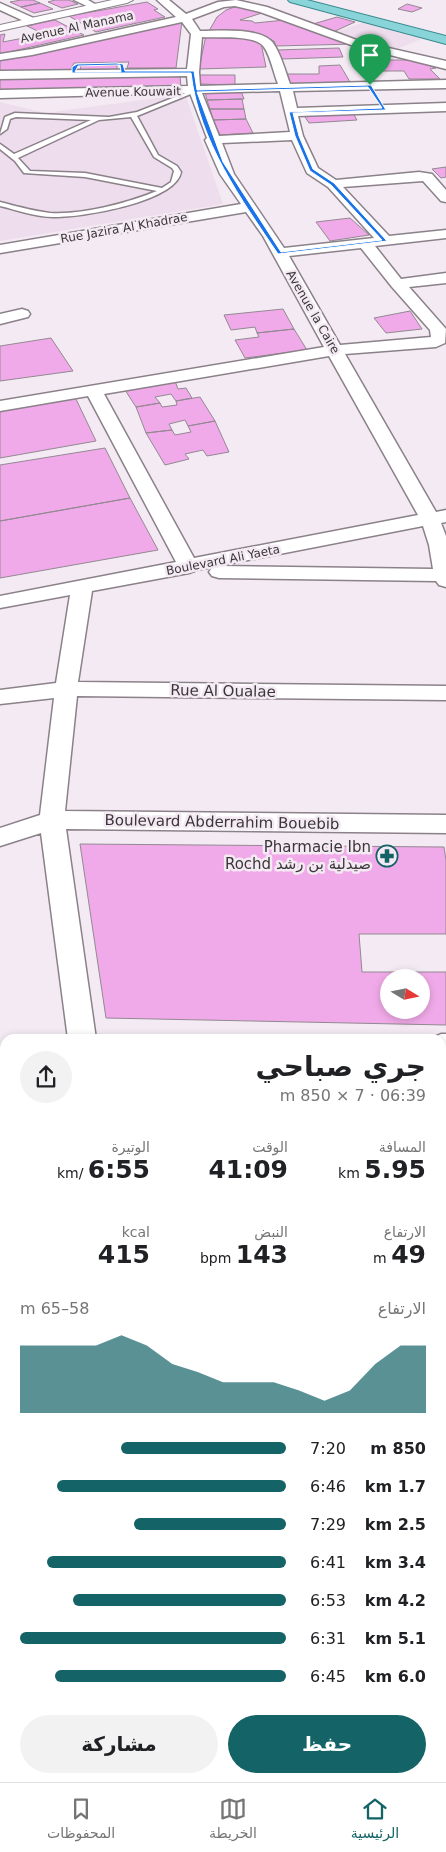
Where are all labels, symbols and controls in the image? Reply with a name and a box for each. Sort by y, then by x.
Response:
street label: Avenue Al Manama [19,8,135,46]
pin [349,34,391,85]
icon: arrive [356,41,384,69]
street label: Avenue Kouwait [85,84,181,100]
street label: Rue Jazira Al Khadrae [59,210,189,246]
street label: Avenue la Caire [283,268,343,356]
street label: Boulevard Ali Yaeta [165,542,281,578]
street label: Rue Al Oualae [170,681,276,701]
street label: Boulevard Abderrahim Bouebib [104,811,340,833]
place label: Pharmacie Ibn Rochd صيدلية بن رشد [225,838,371,873]
pharmacy icon: Pharmacie Ibn Rochd صيدلية بن رشد [375,844,399,868]
north arrow [380,969,430,1019]
map controls [380,969,430,1019]
text: جري صباحي [255,1050,426,1083]
button: share [20,1051,72,1103]
text: 06:39 · 7 × 850 m [280,1086,426,1105]
text: الوتيرة [111,1139,150,1155]
text: الوقت [252,1139,288,1155]
text: المسافة [379,1139,426,1155]
text: 6:55 [88,1155,150,1184]
text: 41:09 [208,1155,288,1184]
text: 5.95 [364,1155,426,1184]
text: /km [57,1165,88,1181]
text: km [338,1165,364,1181]
text: kcal [122,1224,150,1240]
text: النبض [254,1224,288,1240]
text: الارتفاع [384,1224,426,1240]
text: 415 [98,1240,150,1269]
text: 143 [236,1240,288,1269]
text: 49 [391,1240,426,1269]
text: bpm [200,1250,236,1266]
text: m [373,1250,391,1266]
text: 58–65 m [20,1299,89,1318]
text: الارتفاع [378,1299,426,1318]
text: 7:20 [310,1439,346,1458]
text: 850 m [370,1439,426,1458]
text: 6:46 [310,1477,346,1496]
text: 1.7 km [365,1477,426,1496]
text: 7:29 [310,1515,346,1534]
text: 2.5 km [365,1515,426,1534]
text: 6:41 [310,1553,346,1572]
text: 3.4 km [365,1553,426,1572]
text: 6:53 [310,1591,346,1610]
text: 4.2 km [365,1591,426,1610]
text: 6:31 [310,1629,346,1648]
text: 5.1 km [365,1629,426,1648]
text: 6:45 [310,1667,346,1686]
text: 6.0 km [365,1667,426,1686]
button: مشاركة [20,1715,218,1773]
button: حفظ [228,1715,426,1773]
tab: المحفوظات [47,1795,115,1841]
tab: الخريطة [209,1795,257,1841]
tab: الرئيسية [351,1795,399,1841]

